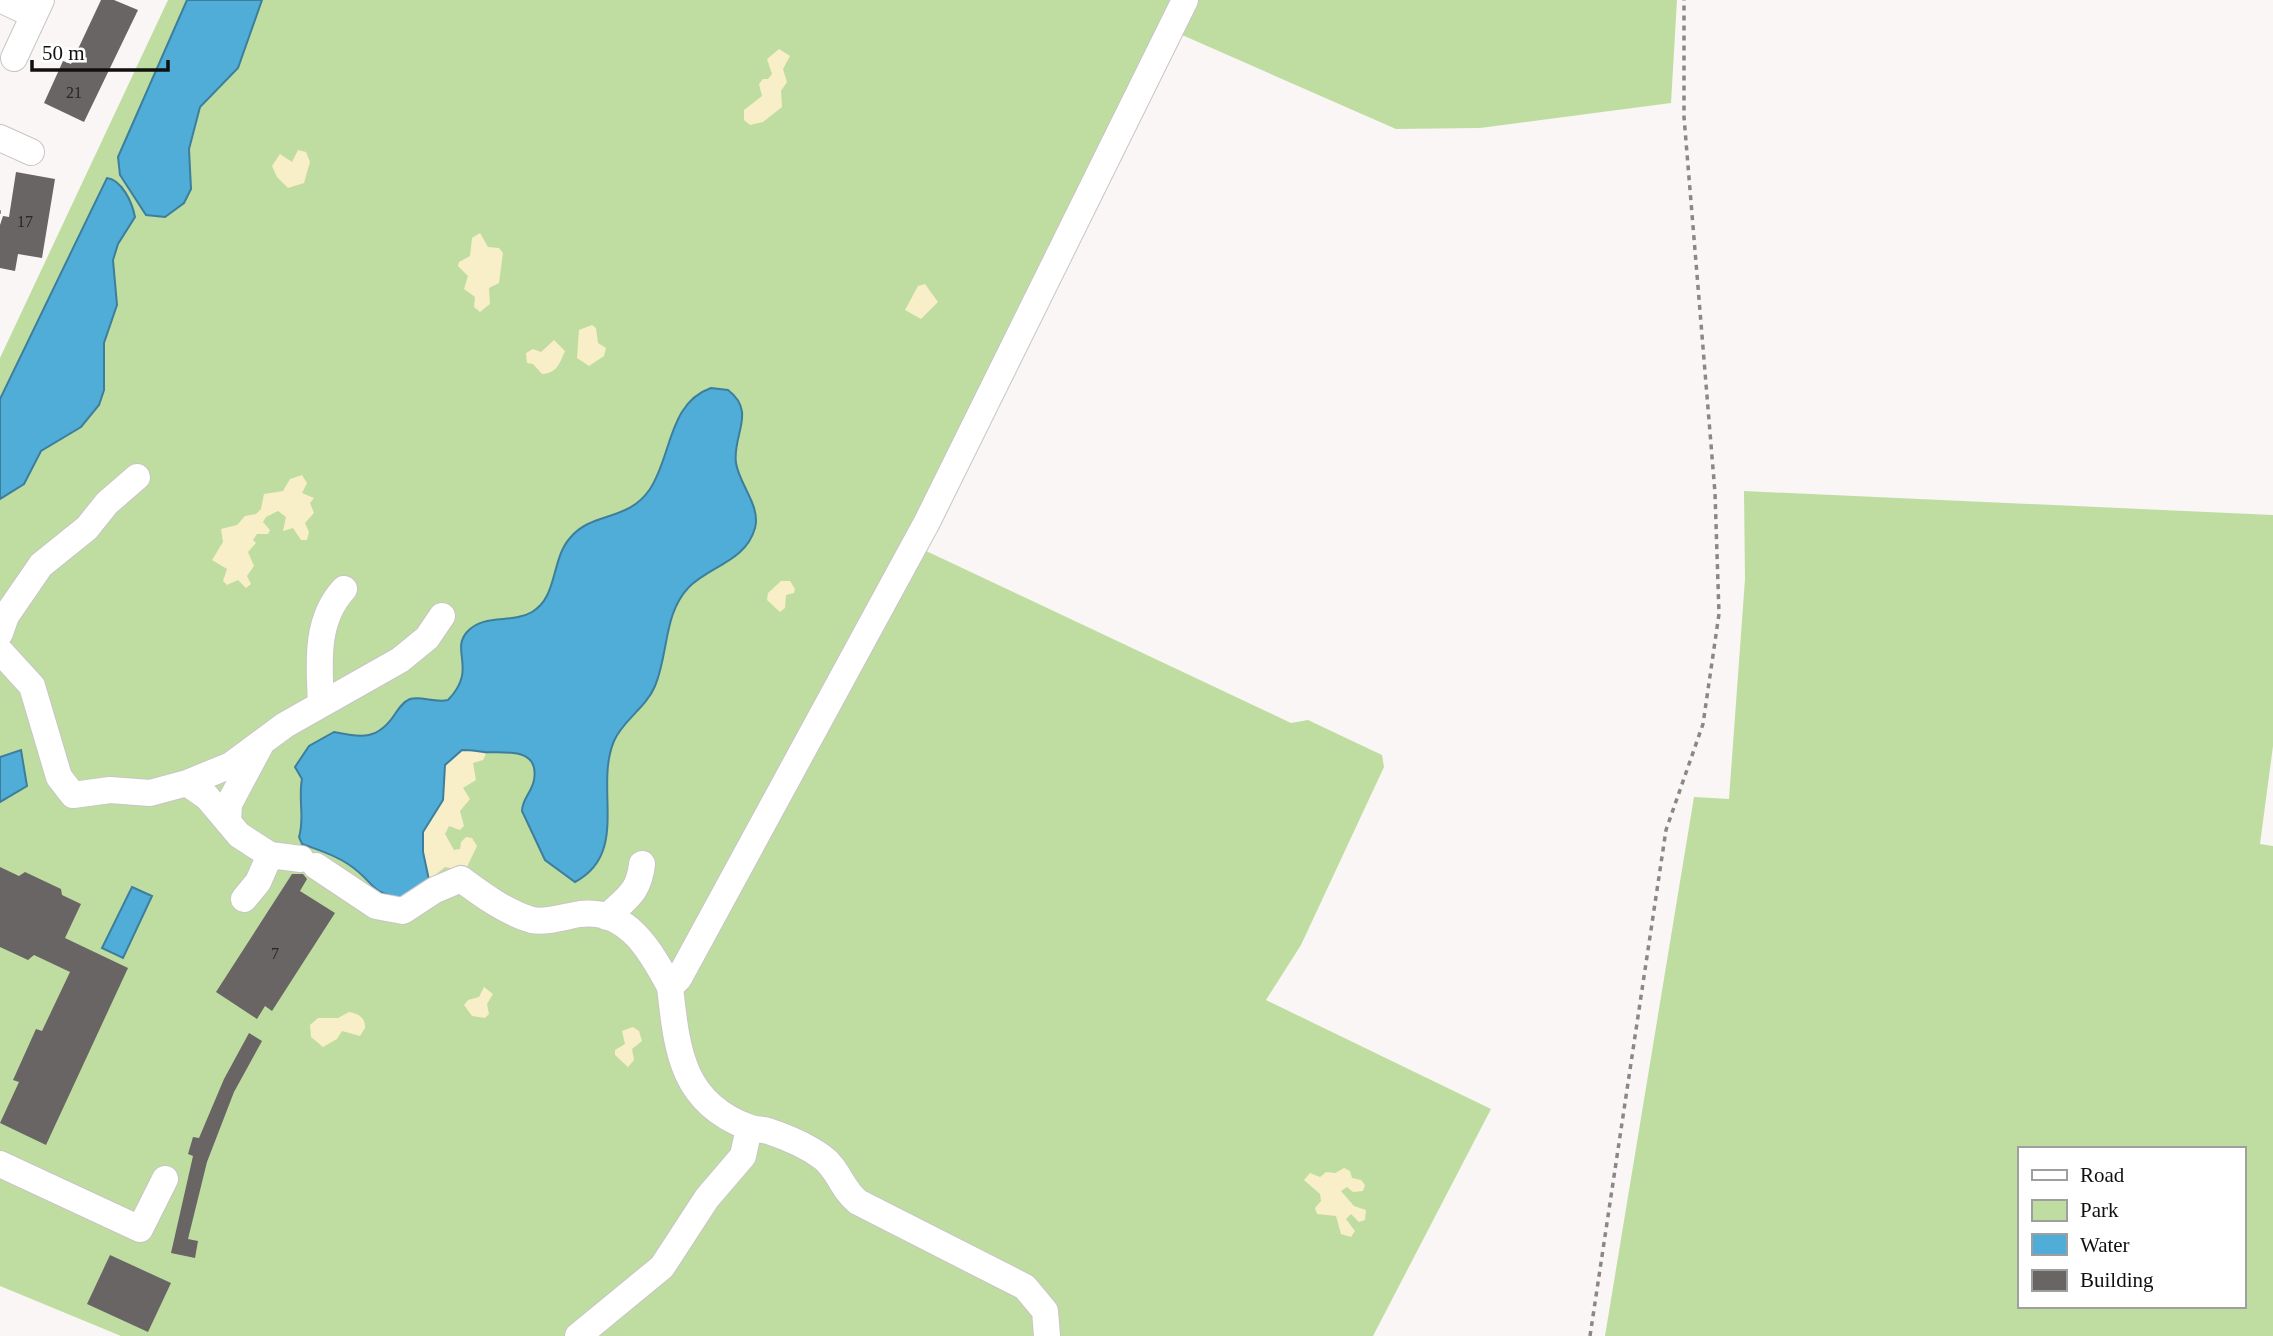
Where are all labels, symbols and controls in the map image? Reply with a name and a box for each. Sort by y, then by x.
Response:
scale bar [32,28,168,72]
text: 50 m [42,41,85,65]
house number: 21 [66,84,82,101]
house number: 17 [17,213,33,230]
house number: 7 [271,945,279,962]
legend [2018,1147,2245,1308]
text: Road [2080,1163,2125,1187]
text: Park [2080,1198,2119,1222]
text: Water [2080,1233,2130,1257]
text: Building [2080,1268,2154,1292]

